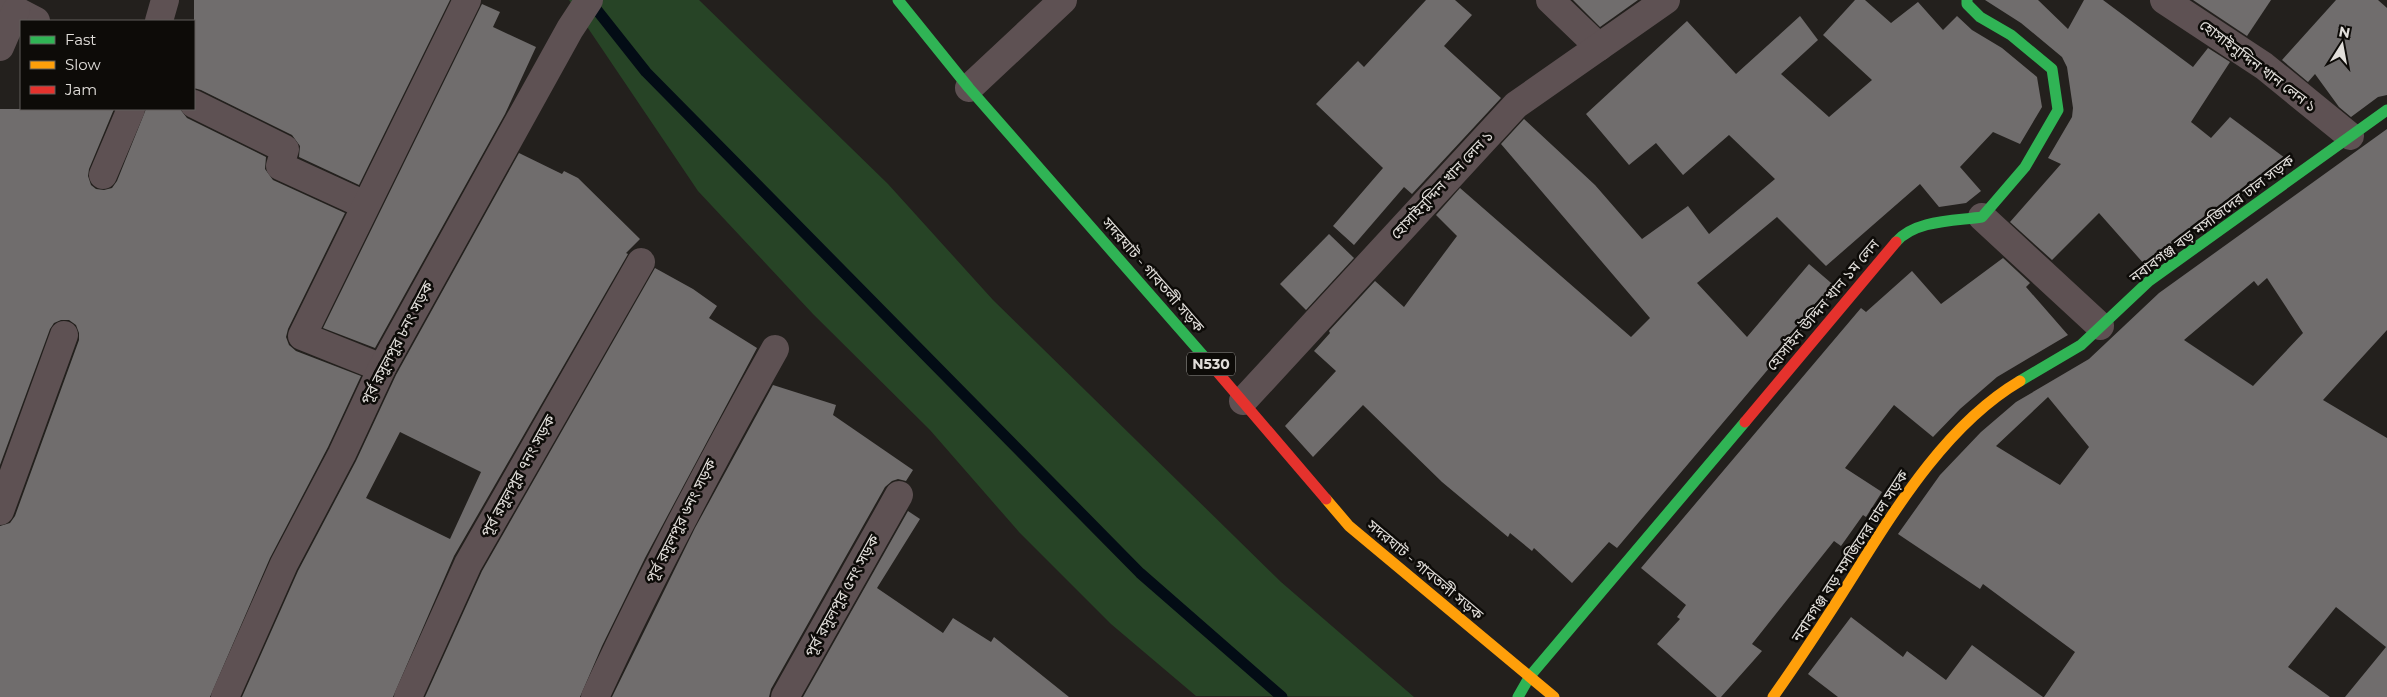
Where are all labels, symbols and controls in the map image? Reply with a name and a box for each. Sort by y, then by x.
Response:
street label: হোসাইনুদ্দিন খান লেন ১ [2196,15,2321,116]
legend [20,20,195,110]
north arrow [2317,20,2367,70]
text: N [2337,22,2352,42]
text: Fast [65,30,96,49]
text: Slow [65,55,101,74]
text: Jam [64,80,97,99]
street label: হোসাইনুদ্দিন খান লেন ১ [1386,126,1497,243]
street label: নবাবগঞ্জ বড় মসজিদের ঢাল সড়ক [2125,150,2298,287]
street label: সদরঘাট - গাবতলী সড়ক [1098,213,1209,337]
street label: হোসাইন উদ্দিন খান ১ম লেন [1762,234,1884,374]
street label: পূর্ব রসুলপুর ৮নং সড়ক [356,277,438,408]
road number: N530 [1187,352,1235,376]
street label: পূর্ব রসুলপুর ৭নং সড়ক [476,410,560,540]
street label: পূর্ব রসুলপুর ৬নং সড়ক [641,455,721,586]
street label: নবাবগঞ্জ বড় মসজিদের ঢাল সড়ক [1786,466,1913,646]
street label: সদরঘাট - গাবতলী সড়ক [1363,515,1488,624]
street label: পূর্ব রসুলপুর ৫নং সড়ক [800,530,884,660]

